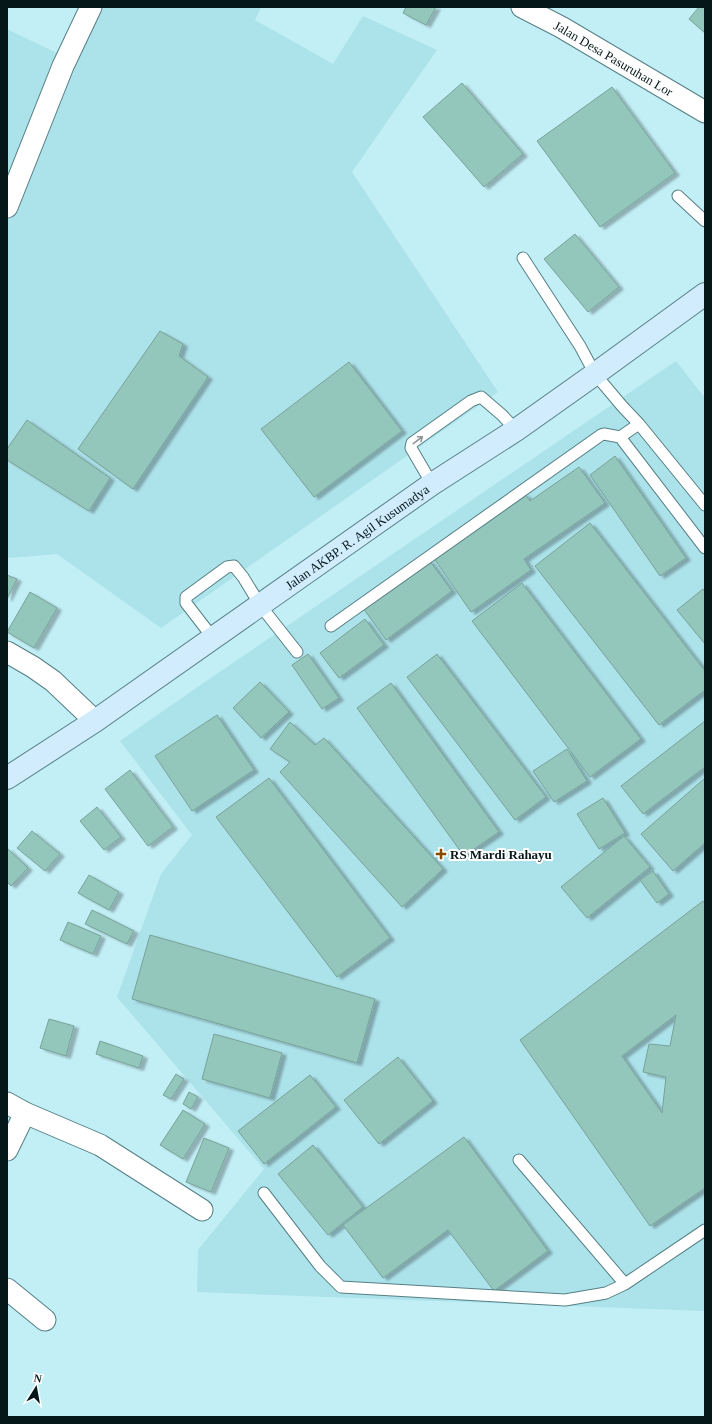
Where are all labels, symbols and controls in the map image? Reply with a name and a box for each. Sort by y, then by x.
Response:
street label: Jalan Desa Pasuruhan Lor [551,18,676,100]
one-way arrow [412,436,423,444]
street label: Jalan AKBP. R. Agil Kusumadya [282,481,432,593]
place label: RS Mardi Rahayu [450,847,552,862]
marker: RS Mardi Rahayu [435,848,447,860]
north arrow [16,1368,56,1408]
text: N [33,1372,43,1385]

